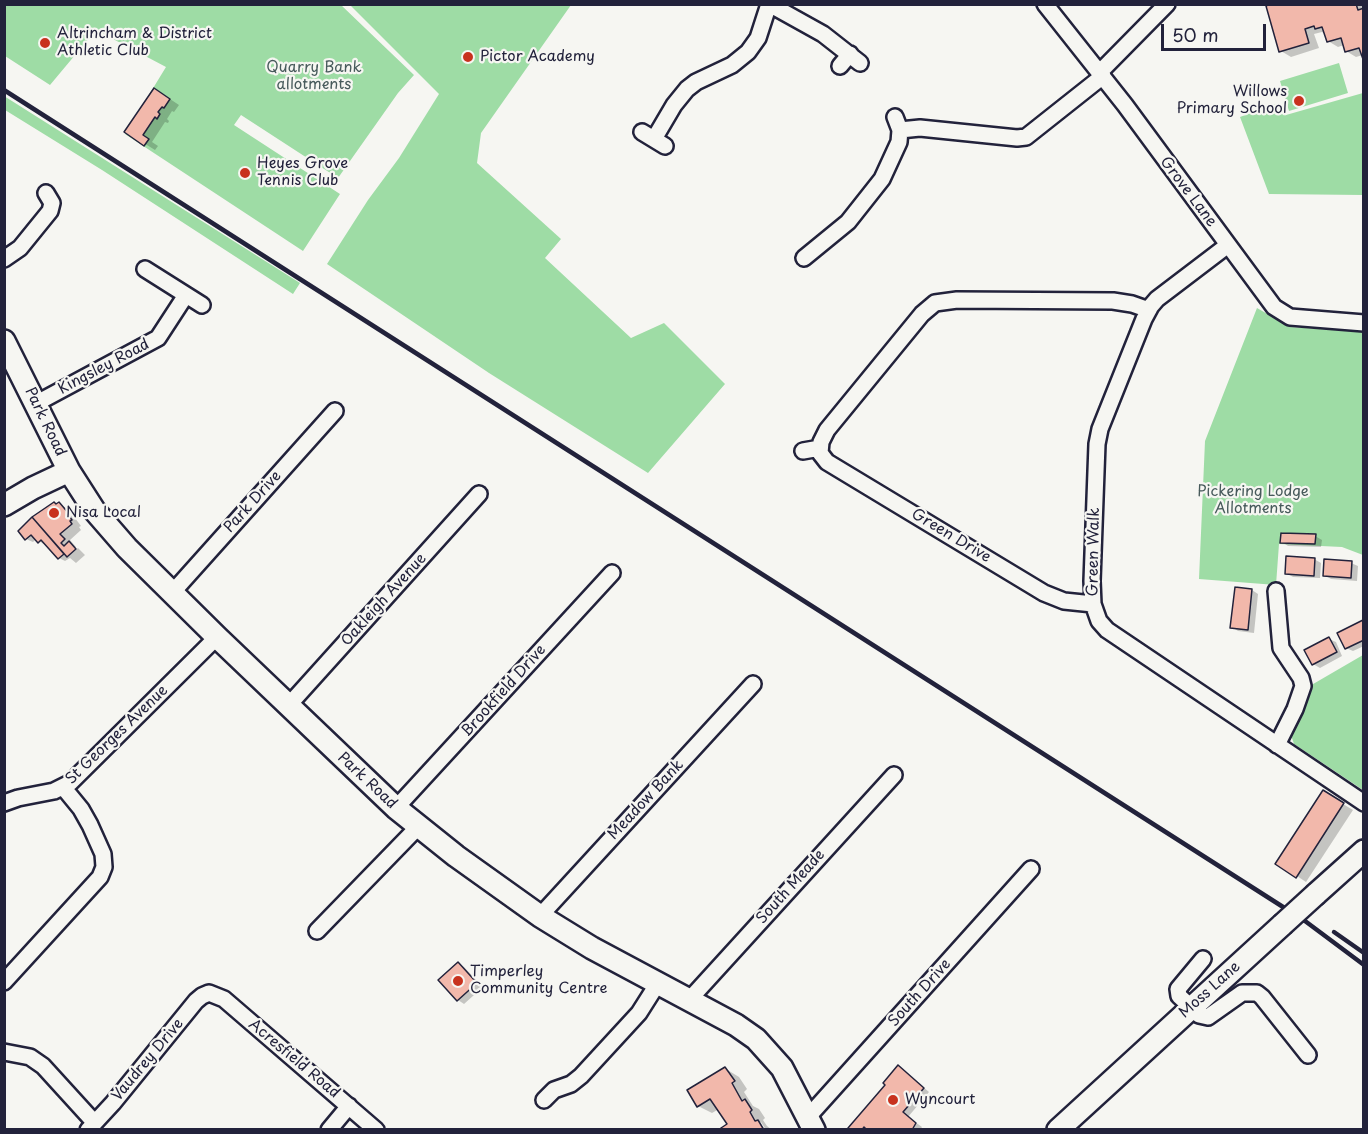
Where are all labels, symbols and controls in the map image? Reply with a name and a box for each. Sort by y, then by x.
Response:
scale bar [1164,12,1269,50]
text: 50 m [1172,21,1219,48]
place label: Altrincham & District Athletic Club [57,25,212,60]
marker: Altrincham & District Athletic Club [38,36,52,50]
place label: Pictor Academy [480,48,595,66]
marker: Pictor Academy [461,50,475,64]
park label: Quarry Bank allotments [266,59,362,94]
place label: Willows Primary School [1176,83,1287,118]
marker: Willows Primary School [1292,94,1306,108]
street label: Grove Lane [1156,153,1220,231]
place label: Heyes Grove Tennis Club [257,155,348,190]
marker: Heyes Grove Tennis Club [238,166,252,180]
street label: Kingsley Road [55,335,153,399]
street label: Park Road [21,385,69,459]
street label: Park Drive [221,467,285,537]
park label: Pickering Lodge Allotments [1197,483,1309,518]
place label: Nisa Local [66,504,141,522]
street label: Green Drive [908,505,994,567]
marker: Nisa Local [47,506,61,520]
street label: Green Walk [1084,507,1104,597]
street label: Oakleigh Avenue [338,550,430,650]
street label: Brookfield Drive [458,641,550,741]
street label: St Georges Avenue [62,682,172,788]
street label: Park Road [334,749,400,813]
street label: Meadow Bank [604,756,688,844]
street label: South Meade [753,846,829,928]
street label: South Drive [885,956,955,1030]
street label: Moss Lane [1176,958,1244,1022]
place label: Timperley Community Centre [470,963,608,998]
marker: Timperley Community Centre [451,974,465,988]
street label: Vaudrey Drive [108,1015,188,1105]
street label: Acresfield Road [245,1016,343,1102]
place label: Wyncourt [905,1091,975,1109]
marker: Wyncourt [886,1093,900,1107]

